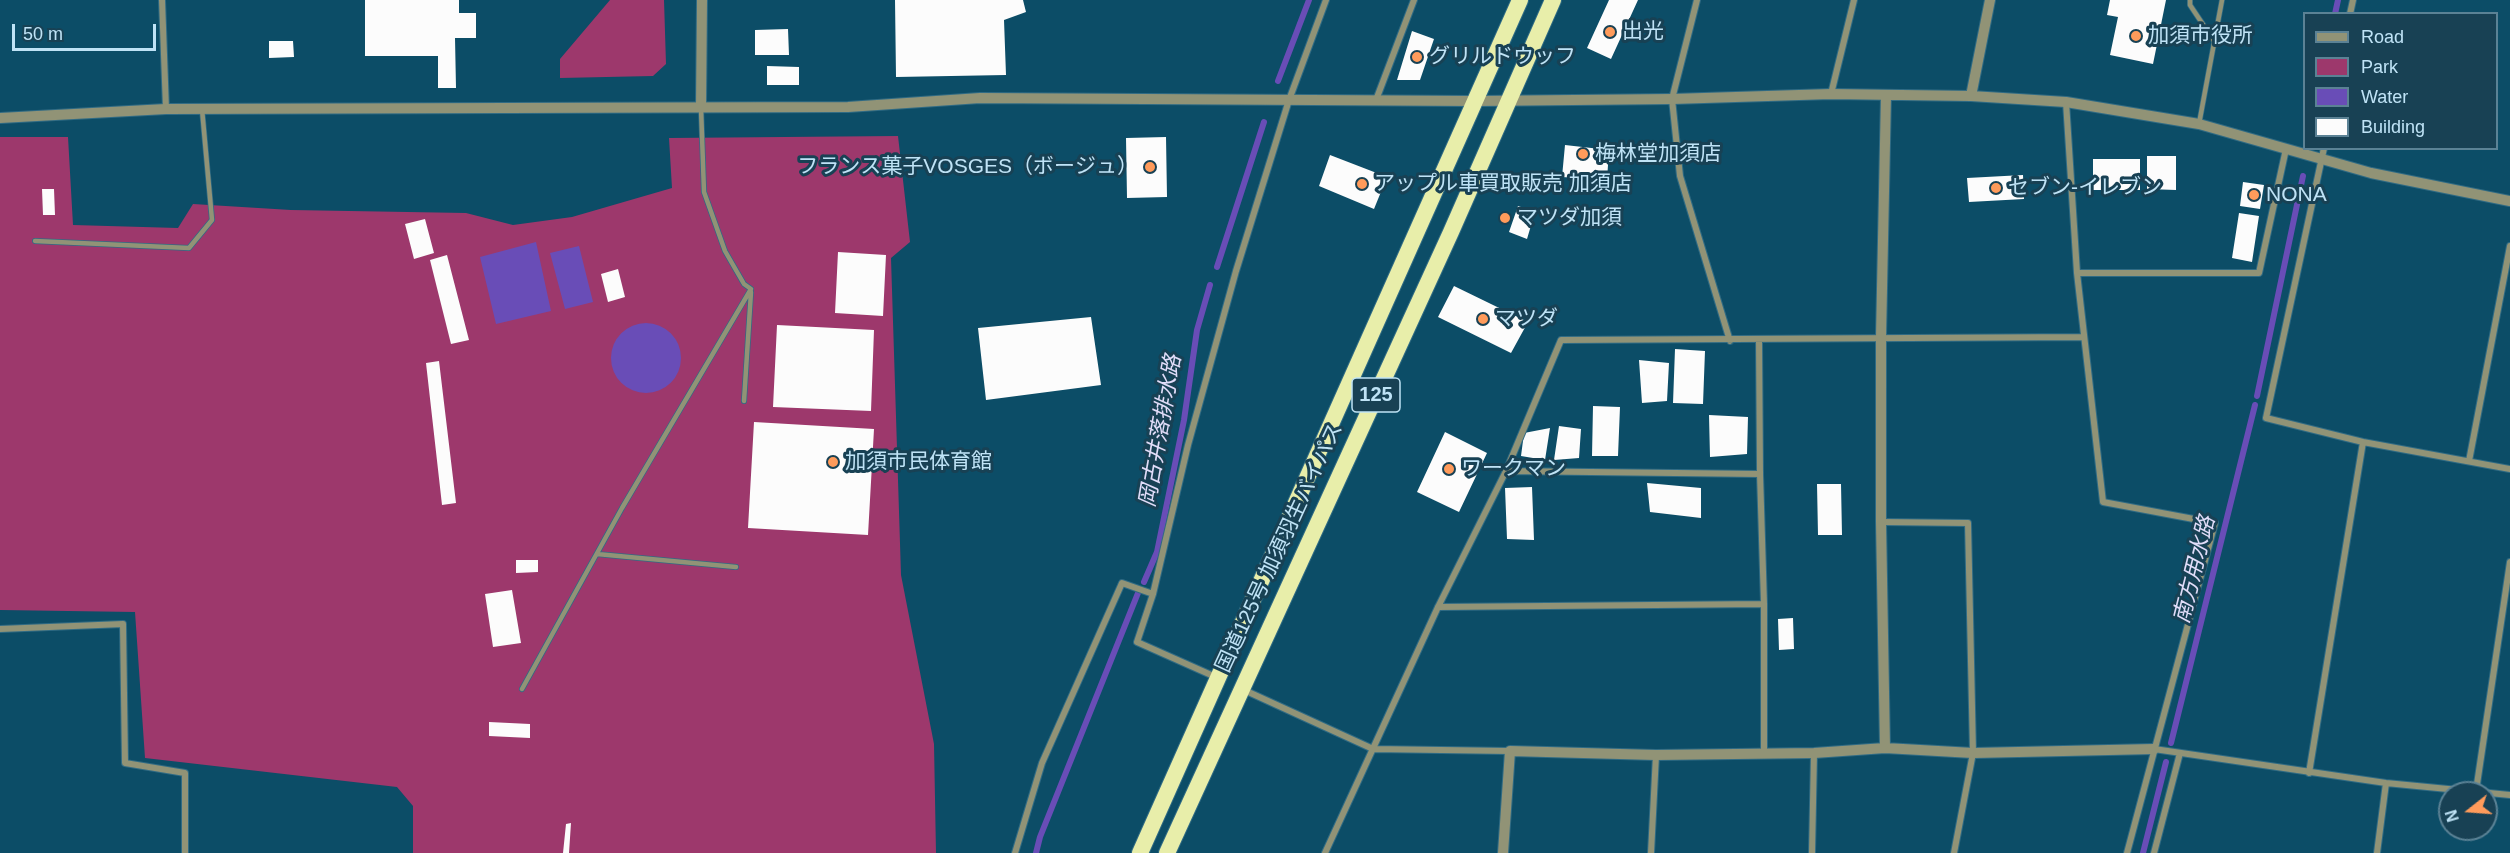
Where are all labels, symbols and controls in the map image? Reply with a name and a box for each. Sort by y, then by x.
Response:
scale bar [15,12,159,50]
legend [2303,12,2498,150]
place label: 出光 [1622,19,1664,45]
place label: 加須市役所 [2148,23,2253,49]
text: 50 m [23,24,63,44]
marker: 出光 [1603,25,1617,39]
text: Road [2361,27,2404,47]
marker: 加須市役所 [2129,29,2143,43]
place label: グリルドウッフ [1429,44,1576,70]
marker: グリルドウッフ [1410,50,1424,64]
text: Park [2361,57,2398,77]
text: Water [2361,87,2408,107]
text: Building [2361,117,2425,137]
place label: 梅林堂加須店 [1595,141,1721,167]
marker: 梅林堂加須店 [1576,147,1590,161]
place label: フランス菓子VOSGES（ボージュ） [797,154,1138,180]
marker: フランス菓子VOSGES（ボージュ） [1143,160,1157,174]
place label: アップル車買取販売 加須店 [1374,171,1632,197]
place label: セブン-イレブン [2008,175,2162,201]
marker: アップル車買取販売 加須店 [1355,177,1369,191]
marker: セブン-イレブン [1989,181,2003,195]
place label: NONA [2266,182,2327,208]
marker: NONA [2247,188,2261,202]
place label: マツダ加須 [1517,205,1622,231]
marker: マツダ加須 [1498,211,1512,225]
place label: マツダ [1495,306,1558,332]
marker: マツダ [1476,312,1490,326]
water label: 岡古井落排水路 [1135,353,1187,509]
road number: 125 [1352,378,1400,412]
street label: 国道125号 加須羽生バイパス [1211,419,1349,677]
place label: 加須市民体育館 [845,449,992,475]
marker: 加須市民体育館 [826,455,840,469]
place label: ワークマン [1461,456,1566,482]
marker: ワークマン [1442,462,1456,476]
water label: 南方用水路 [2169,513,2221,627]
north arrow [2438,781,2498,841]
text: N [2442,808,2462,824]

